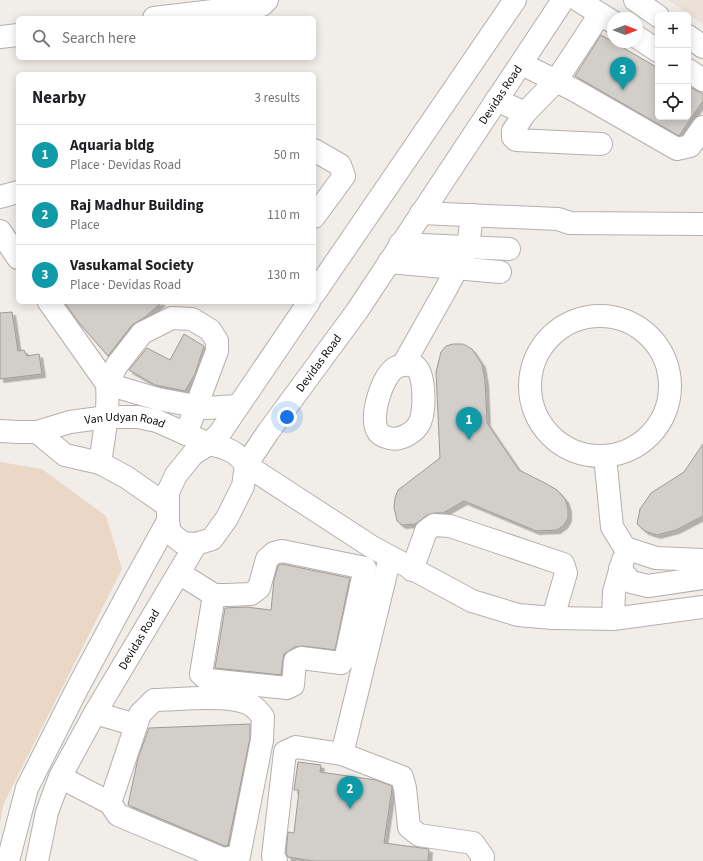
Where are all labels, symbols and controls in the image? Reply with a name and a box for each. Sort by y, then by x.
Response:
north arrow [607,12,643,48]
map controls [655,12,691,120]
button: + [655,12,691,48]
search box [16,16,316,60]
icon: search [30,27,52,49]
text: Search here [62,28,136,49]
button: − [655,48,691,84]
pin: 3 [610,57,636,90]
street label: Devidas Road [474,62,526,128]
button: locate [655,84,691,120]
text: Nearby [32,86,86,110]
text: 3 results [255,89,300,107]
text: Aquaria bldg [70,135,154,156]
text: 1 [42,146,48,164]
text: 50 m [274,146,300,164]
text: Place · Devidas Road [70,156,181,174]
text: Raj Madhur Building [70,195,203,216]
text: 2 [42,206,48,224]
text: 110 m [267,206,300,224]
text: Place [70,216,99,234]
text: Vasukamal Society [70,255,194,276]
text: 3 [42,266,48,284]
text: 130 m [267,266,300,284]
text: Place · Devidas Road [70,276,181,294]
street label: Devidas Road [292,331,346,395]
your location [277,407,297,427]
pin: 1 [456,407,482,440]
street label: Van Udyan Road [83,409,168,432]
street label: Devidas Road [114,606,164,673]
pin: 2 [337,776,363,809]

